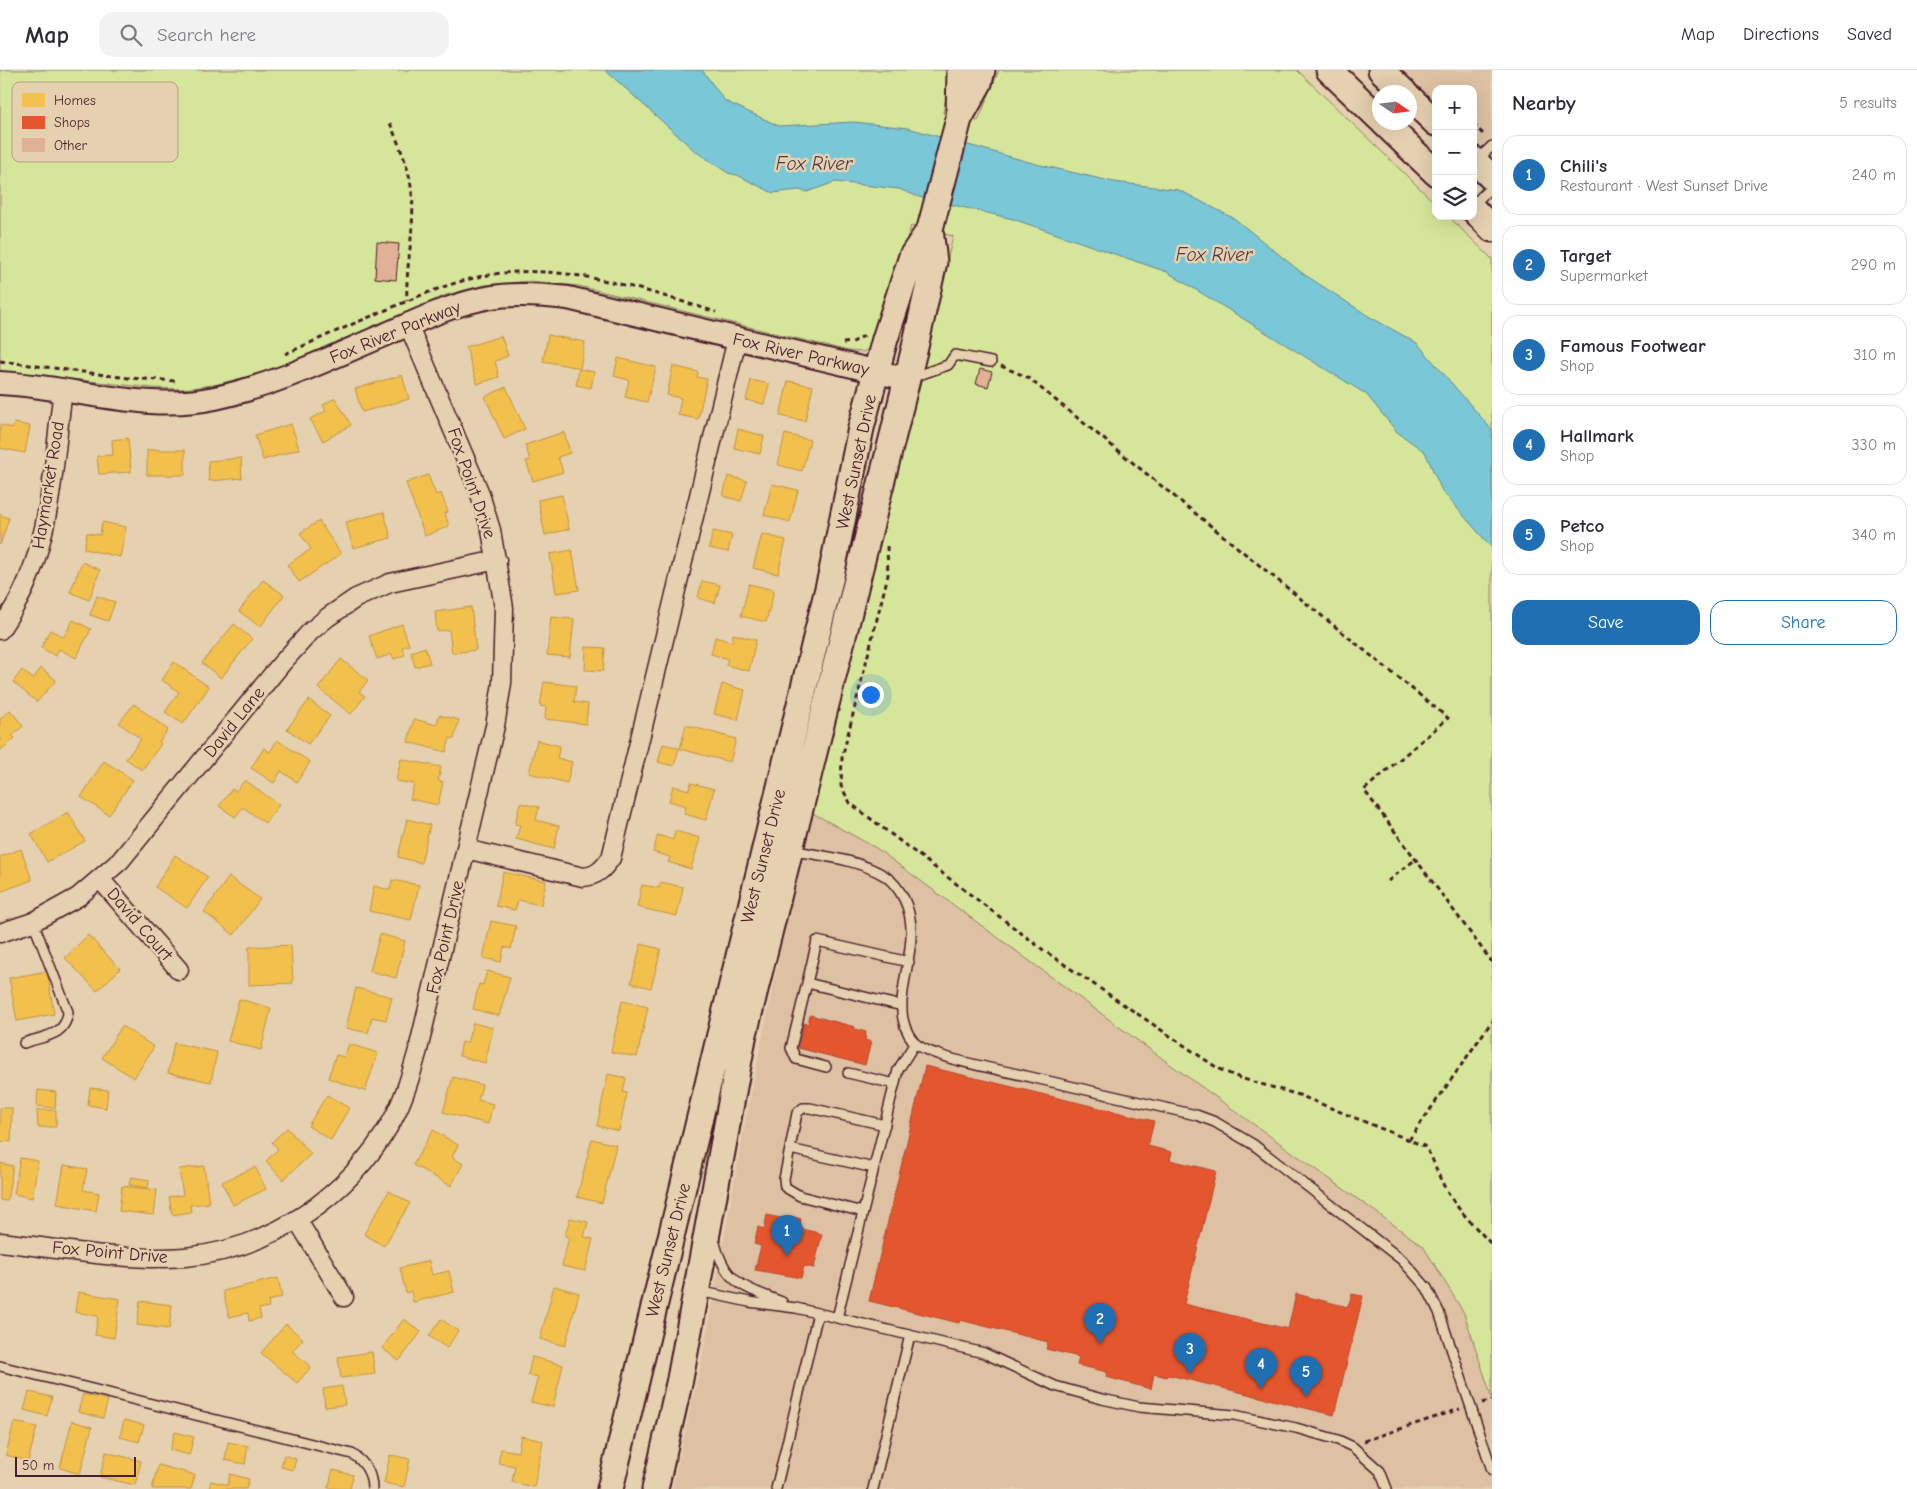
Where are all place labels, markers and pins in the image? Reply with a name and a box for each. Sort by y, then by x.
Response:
pin: 1 [771,1215,803,1256]
pin: 2 [1084,1303,1116,1344]
pin: 3 [1174,1333,1206,1374]
pin: 4 [1245,1348,1277,1389]
pin: 5 [1290,1356,1322,1397]

